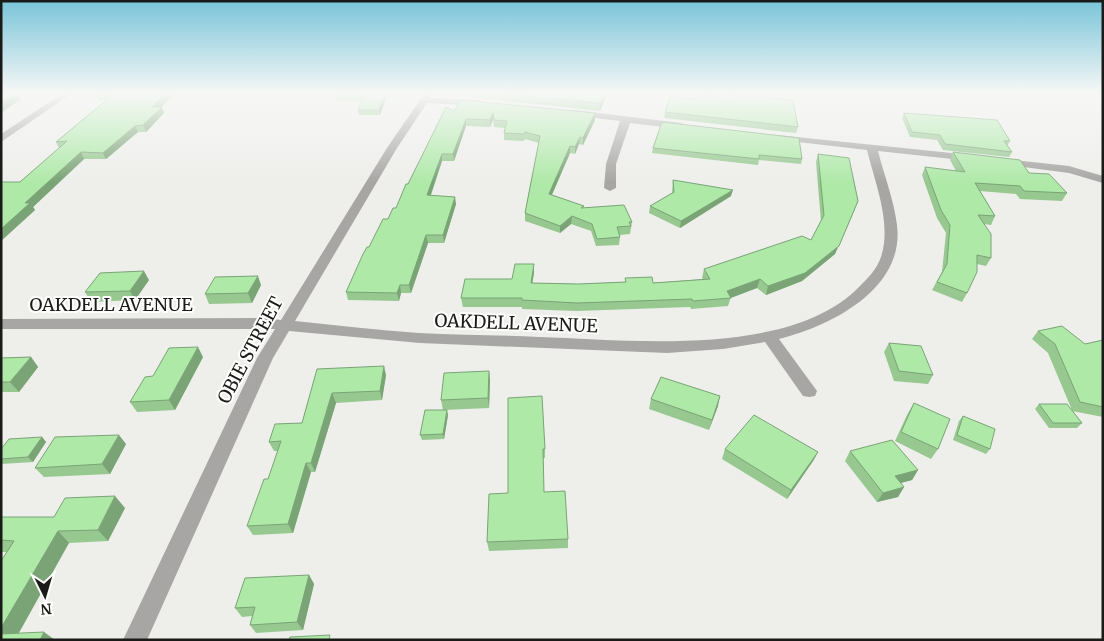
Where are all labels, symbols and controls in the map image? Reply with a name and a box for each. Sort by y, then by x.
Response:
street label: OBIE STREET [212,292,288,407]
street label: OAKDELL AVENUE [29,293,193,316]
street label: OAKDELL AVENUE [434,309,599,337]
north arrow [20,571,70,621]
text: N [40,600,52,618]

